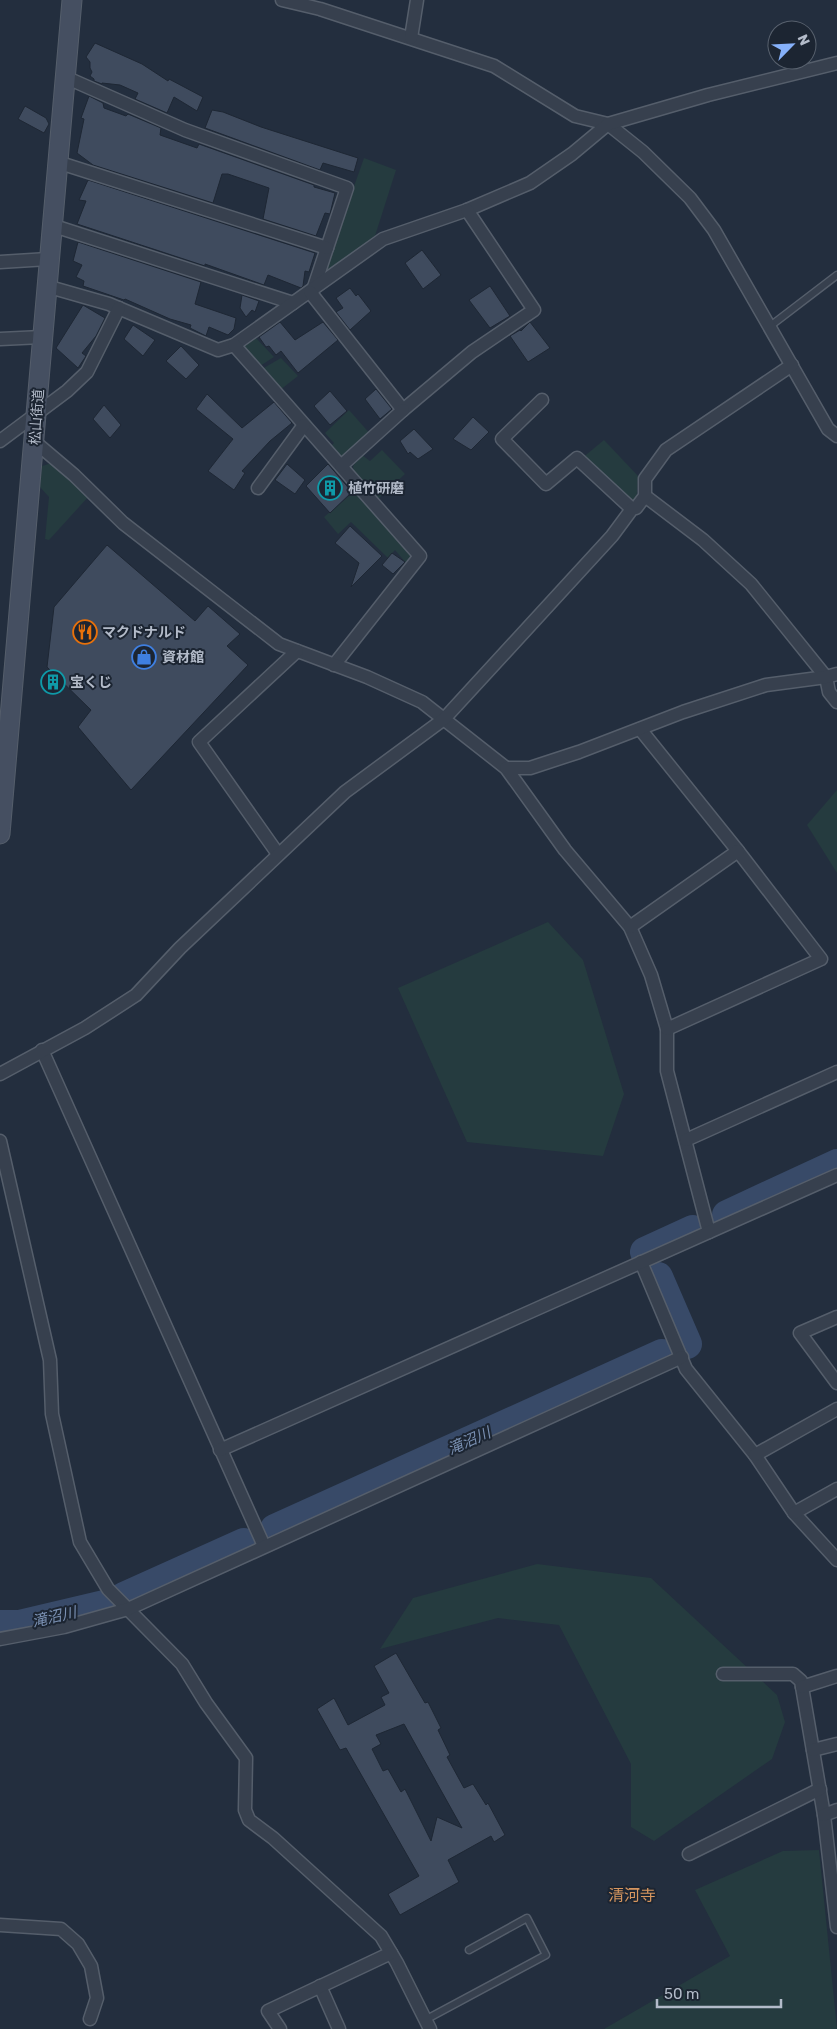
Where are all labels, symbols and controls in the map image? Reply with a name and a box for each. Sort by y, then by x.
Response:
north arrow [767,20,817,70]
text: N [794,32,813,48]
street label: 松山街道 [27,388,47,446]
building icon: 植竹研磨 [317,475,343,501]
place label: 植竹研磨 [348,480,404,497]
restaurant icon: マクドナルド [72,619,98,645]
place label: マクドナルド [102,624,186,641]
shop icon: 資材館 [131,644,157,670]
place label: 資材館 [162,649,204,666]
building icon: 宝くじ [40,669,66,695]
place label: 宝くじ [70,674,112,691]
water label: 滝沼川 [445,1423,495,1458]
water label: 滝沼川 [30,1603,80,1631]
district label: 清河寺 [608,1886,656,1905]
scale bar [657,1976,781,2008]
text: 50 m [664,1985,699,2003]

